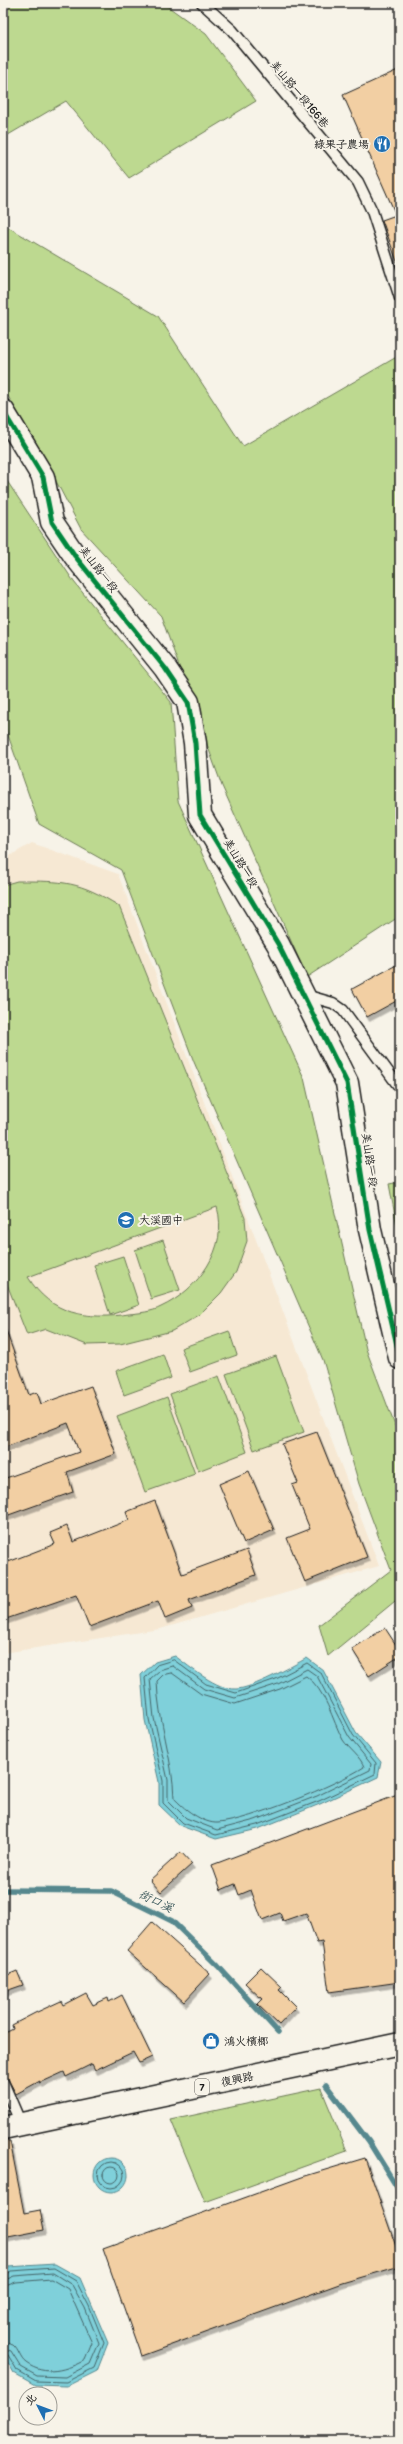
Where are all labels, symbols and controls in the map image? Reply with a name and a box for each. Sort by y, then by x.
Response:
street label: 美山路一段166巷 [268,58,331,131]
restaurant icon: 綠果子農場 [372,134,392,154]
place label: 綠果子農場 [314,138,369,151]
street label: 美山路一段 [77,544,121,595]
street label: 美山路一段 [221,836,260,890]
street label: 美山路一段 [359,1132,380,1188]
school or university icon: 大溪國中 [116,1210,136,1230]
place label: 大溪國中 [139,1214,183,1227]
water label: 街口溪 [136,1887,176,1917]
shop icon: 鴻火檳榔 [201,2031,221,2051]
place label: 鴻火檳榔 [224,2035,268,2048]
street label: 復興路 [220,2070,255,2089]
road number: 7 [195,2079,209,2095]
north arrow [18,2386,58,2426]
text: 北 [22,2391,39,2408]

